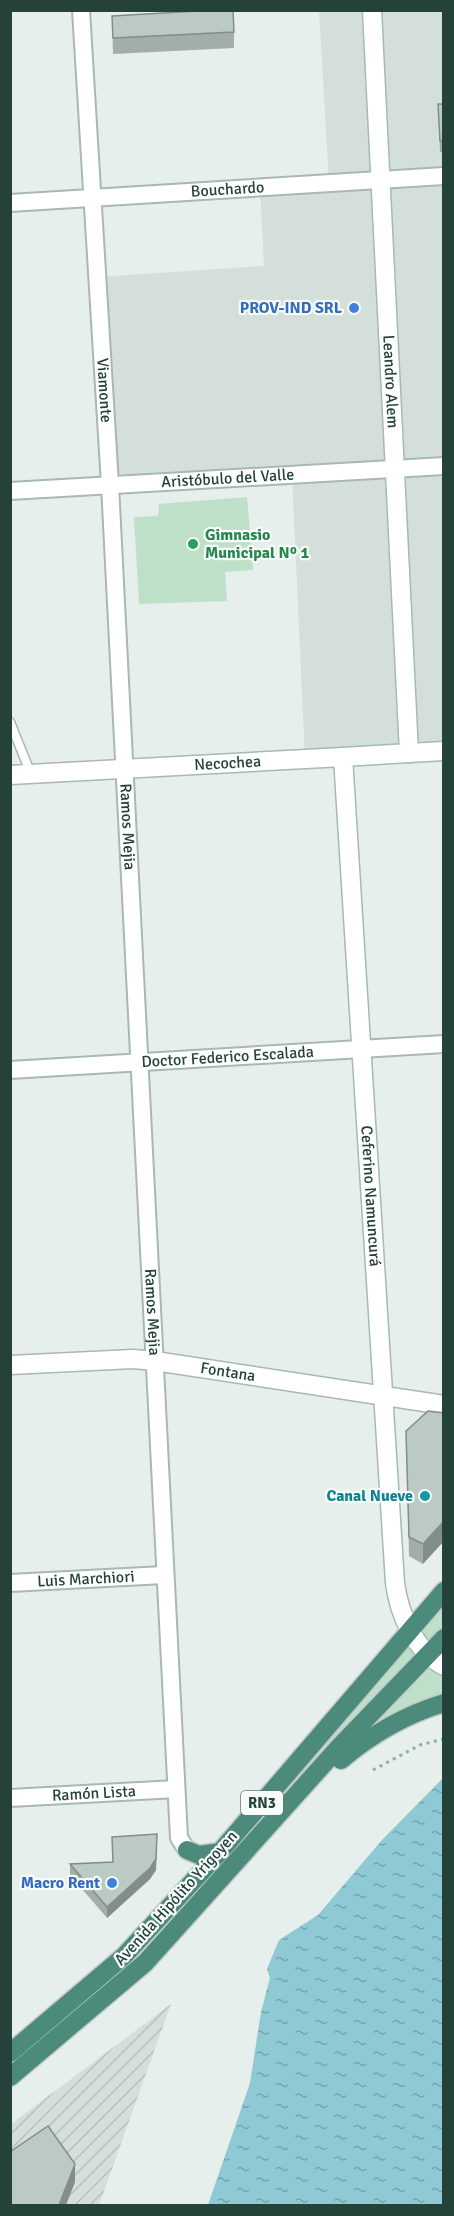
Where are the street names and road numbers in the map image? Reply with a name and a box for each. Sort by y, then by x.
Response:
street label: Bouchardo [190,177,265,202]
street label: Leandro Alem [378,334,403,429]
street label: Viamonte [92,357,116,423]
street label: Aristóbulo del Valle [161,465,295,492]
street label: Necochea [194,751,262,775]
street label: Ramos Mejia [115,783,140,871]
street label: Doctor Federico Escalada [141,1042,314,1072]
street label: Ceferino Namuncurá [356,1125,385,1267]
street label: Ramos Mejia [140,1268,164,1356]
street label: Fontana [199,1358,257,1386]
street label: Luis Marchiori [37,1567,135,1592]
street label: Ramón Lista [51,1781,136,1806]
road number: RN3 [241,1791,283,1815]
street label: Avenida Hipólito Yrigoyen [110,1826,242,1970]

